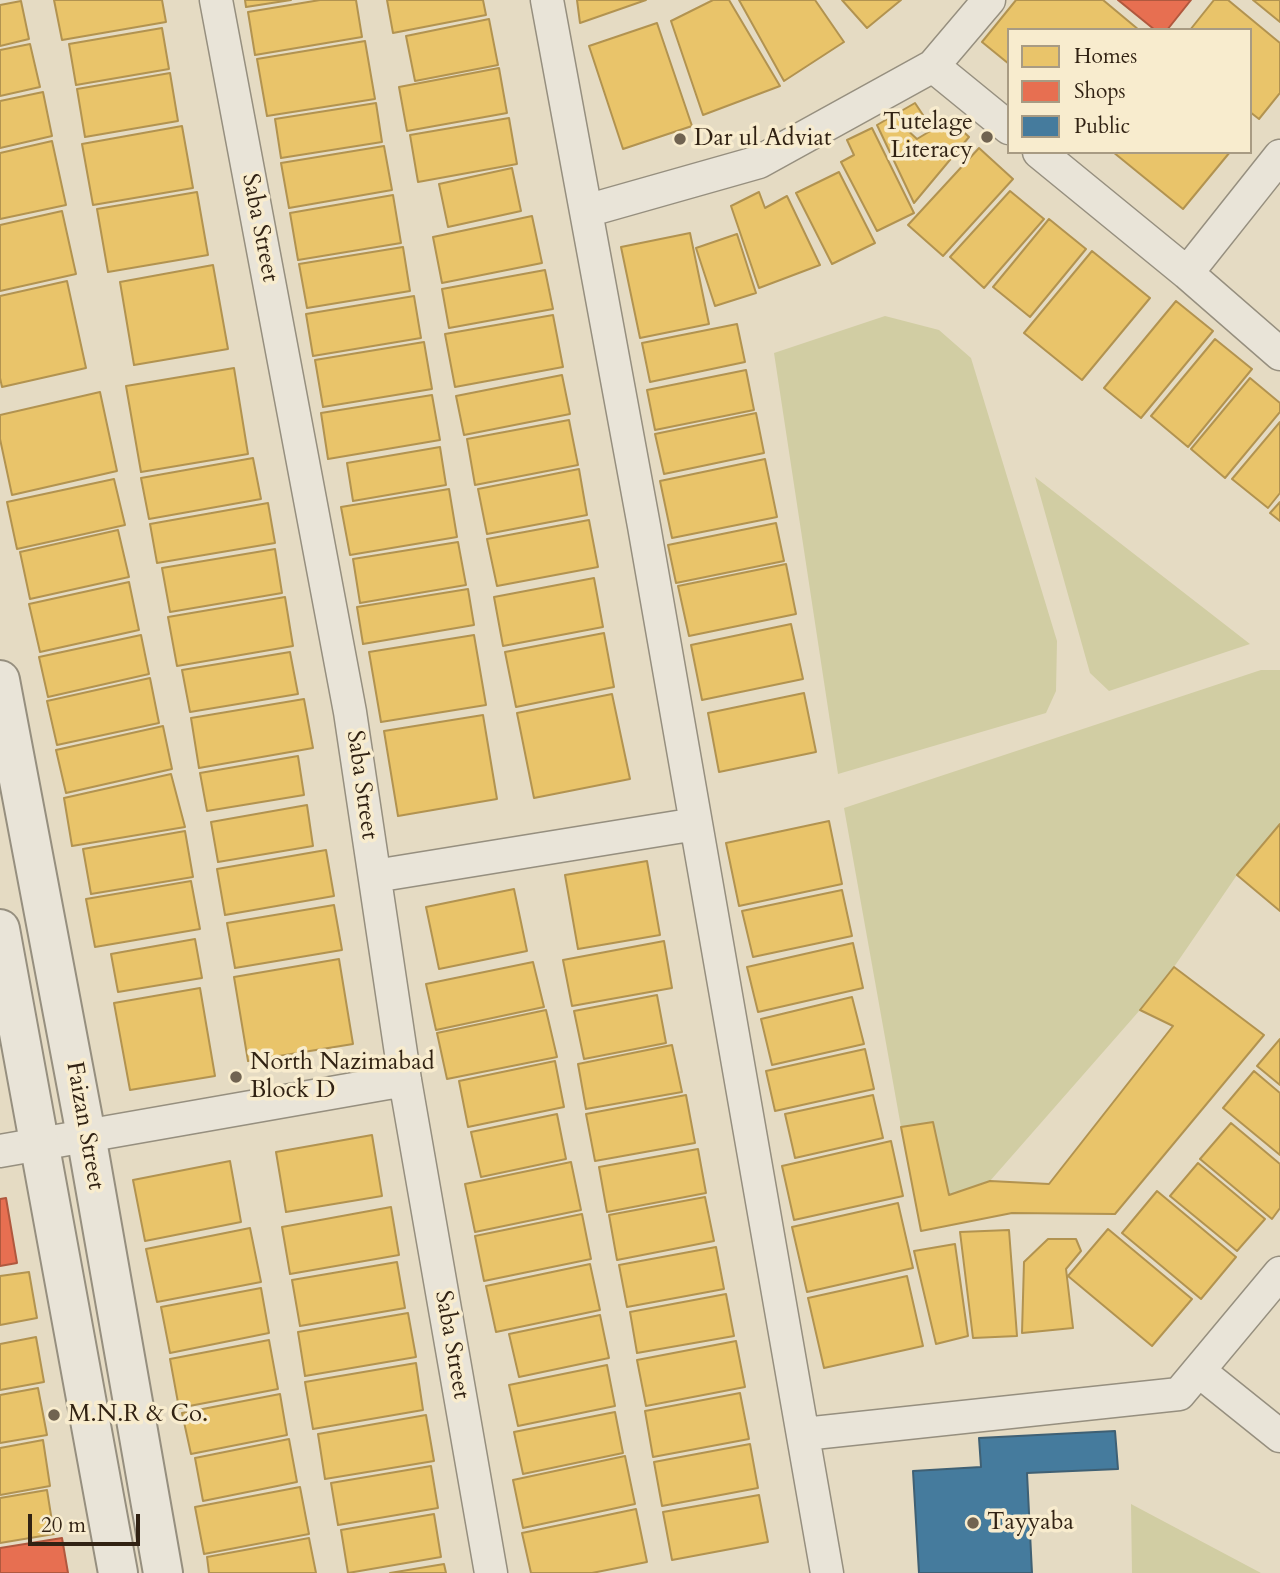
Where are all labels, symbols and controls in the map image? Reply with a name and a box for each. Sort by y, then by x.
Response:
legend [1007,28,1252,154]
text: Homes [1074,42,1137,71]
text: Shops [1074,77,1126,106]
place label: Tutelage Literacy [883,109,973,165]
text: Public [1074,112,1130,141]
place label: Dar ul Adviat [694,125,831,153]
marker: Tutelage Literacy [979,129,995,145]
marker: Dar ul Adviat [672,131,688,147]
street label: Saba Street [234,171,284,285]
street label: Saba Street [339,729,383,841]
place label: North Nazimabad Block D [250,1049,434,1105]
street label: Faizan Street [59,1060,109,1192]
marker: North Nazimabad Block D [228,1069,244,1085]
street label: Saba Street [427,1288,475,1402]
place label: M.N.R & Co. [68,1401,208,1429]
marker: M.N.R & Co. [46,1407,62,1423]
scale bar [32,1500,144,1544]
place label: Tayyaba [987,1509,1074,1537]
text: 20 m [41,1511,86,1540]
marker: Tayyaba [965,1515,981,1531]

